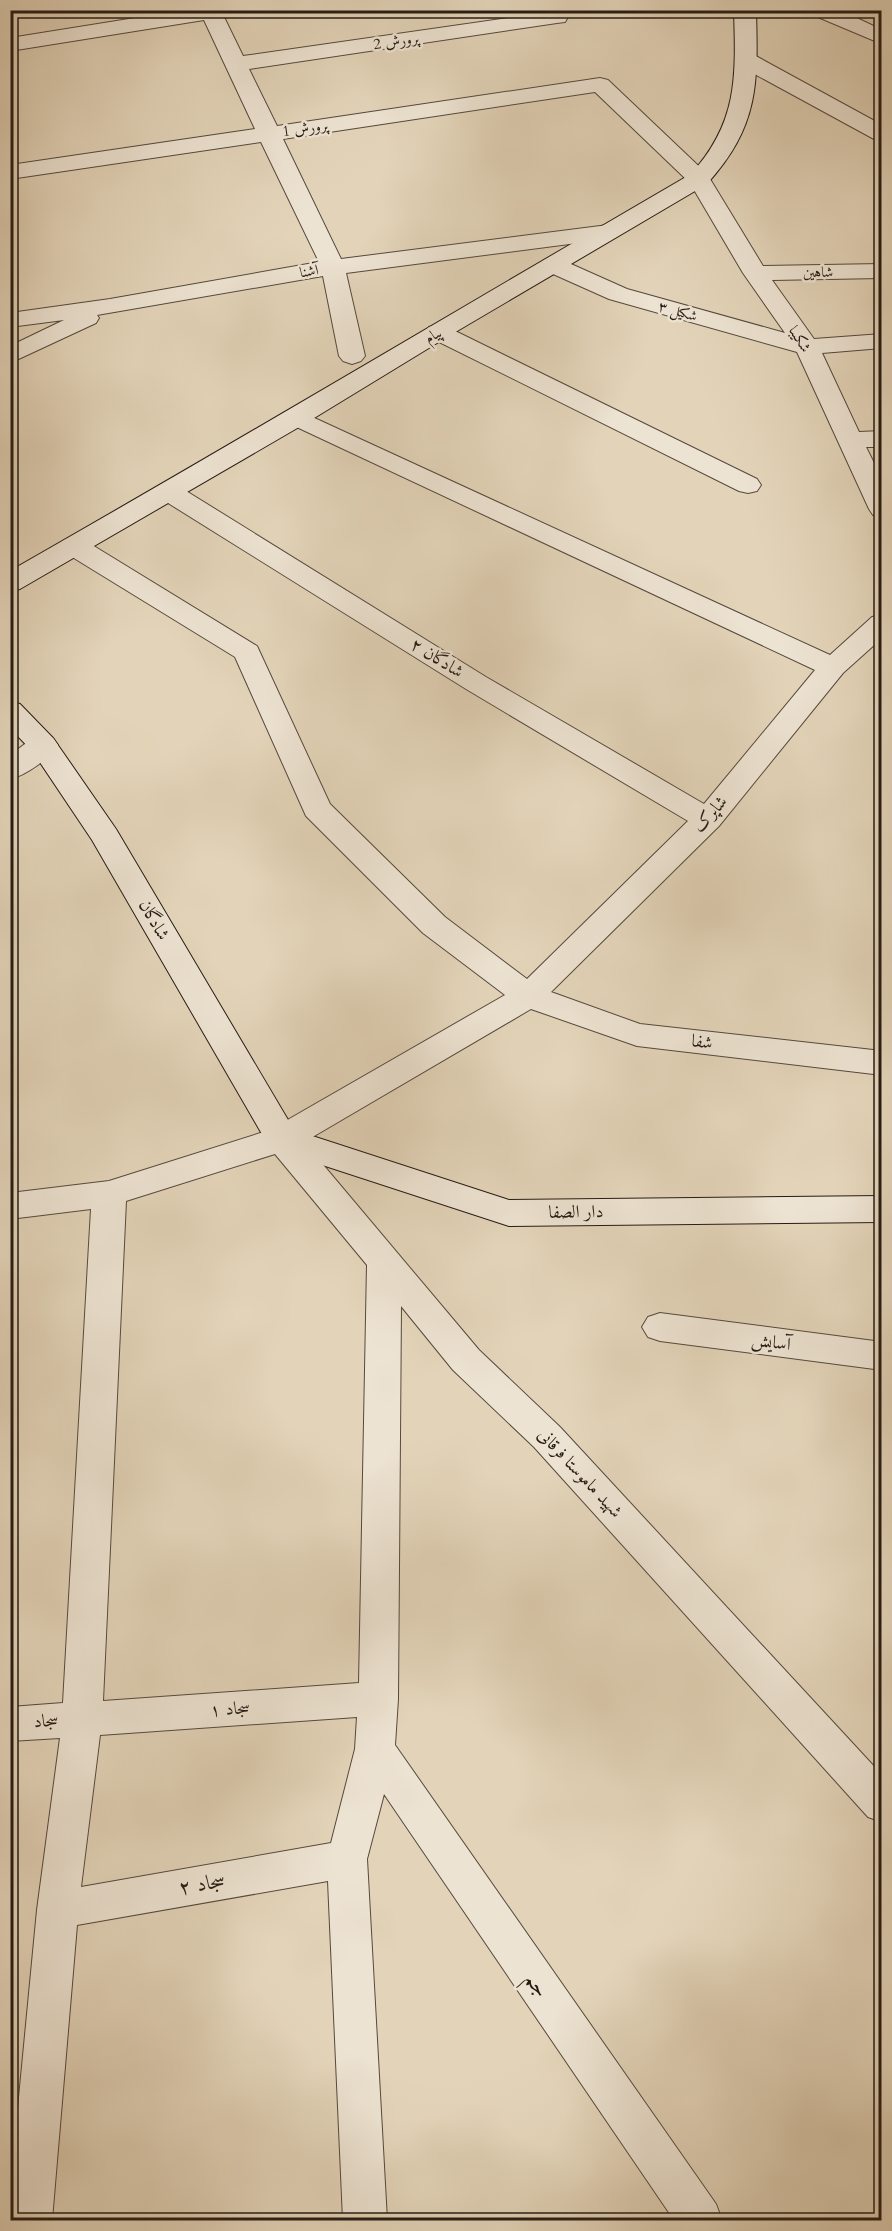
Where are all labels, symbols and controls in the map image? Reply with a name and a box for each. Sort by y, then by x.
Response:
street label: پرورش 2 [372,28,421,54]
street label: پرورش 1 [281,115,330,141]
street label: آشنا [298,259,322,282]
street label: شاهین [803,262,833,282]
street label: شکیل ۳ [656,296,700,327]
street label: پیام [421,322,447,351]
street label: شکیبا [784,322,816,356]
street label: شادگان ۲ [406,632,468,684]
street label: شاپرک [687,790,733,838]
street label: شادگان [132,895,176,945]
street label: شفا [690,1028,714,1056]
street label: دار الصفا [548,1199,604,1225]
street label: آسایش [750,1327,794,1357]
street label: شهید ماموستا فرقانی [532,1423,628,1523]
street label: سجاد ۱ [209,1695,251,1723]
street label: سجاد [33,1708,59,1734]
street label: سجاد ۲ [176,1866,228,1902]
street label: جم [514,1967,556,2006]

